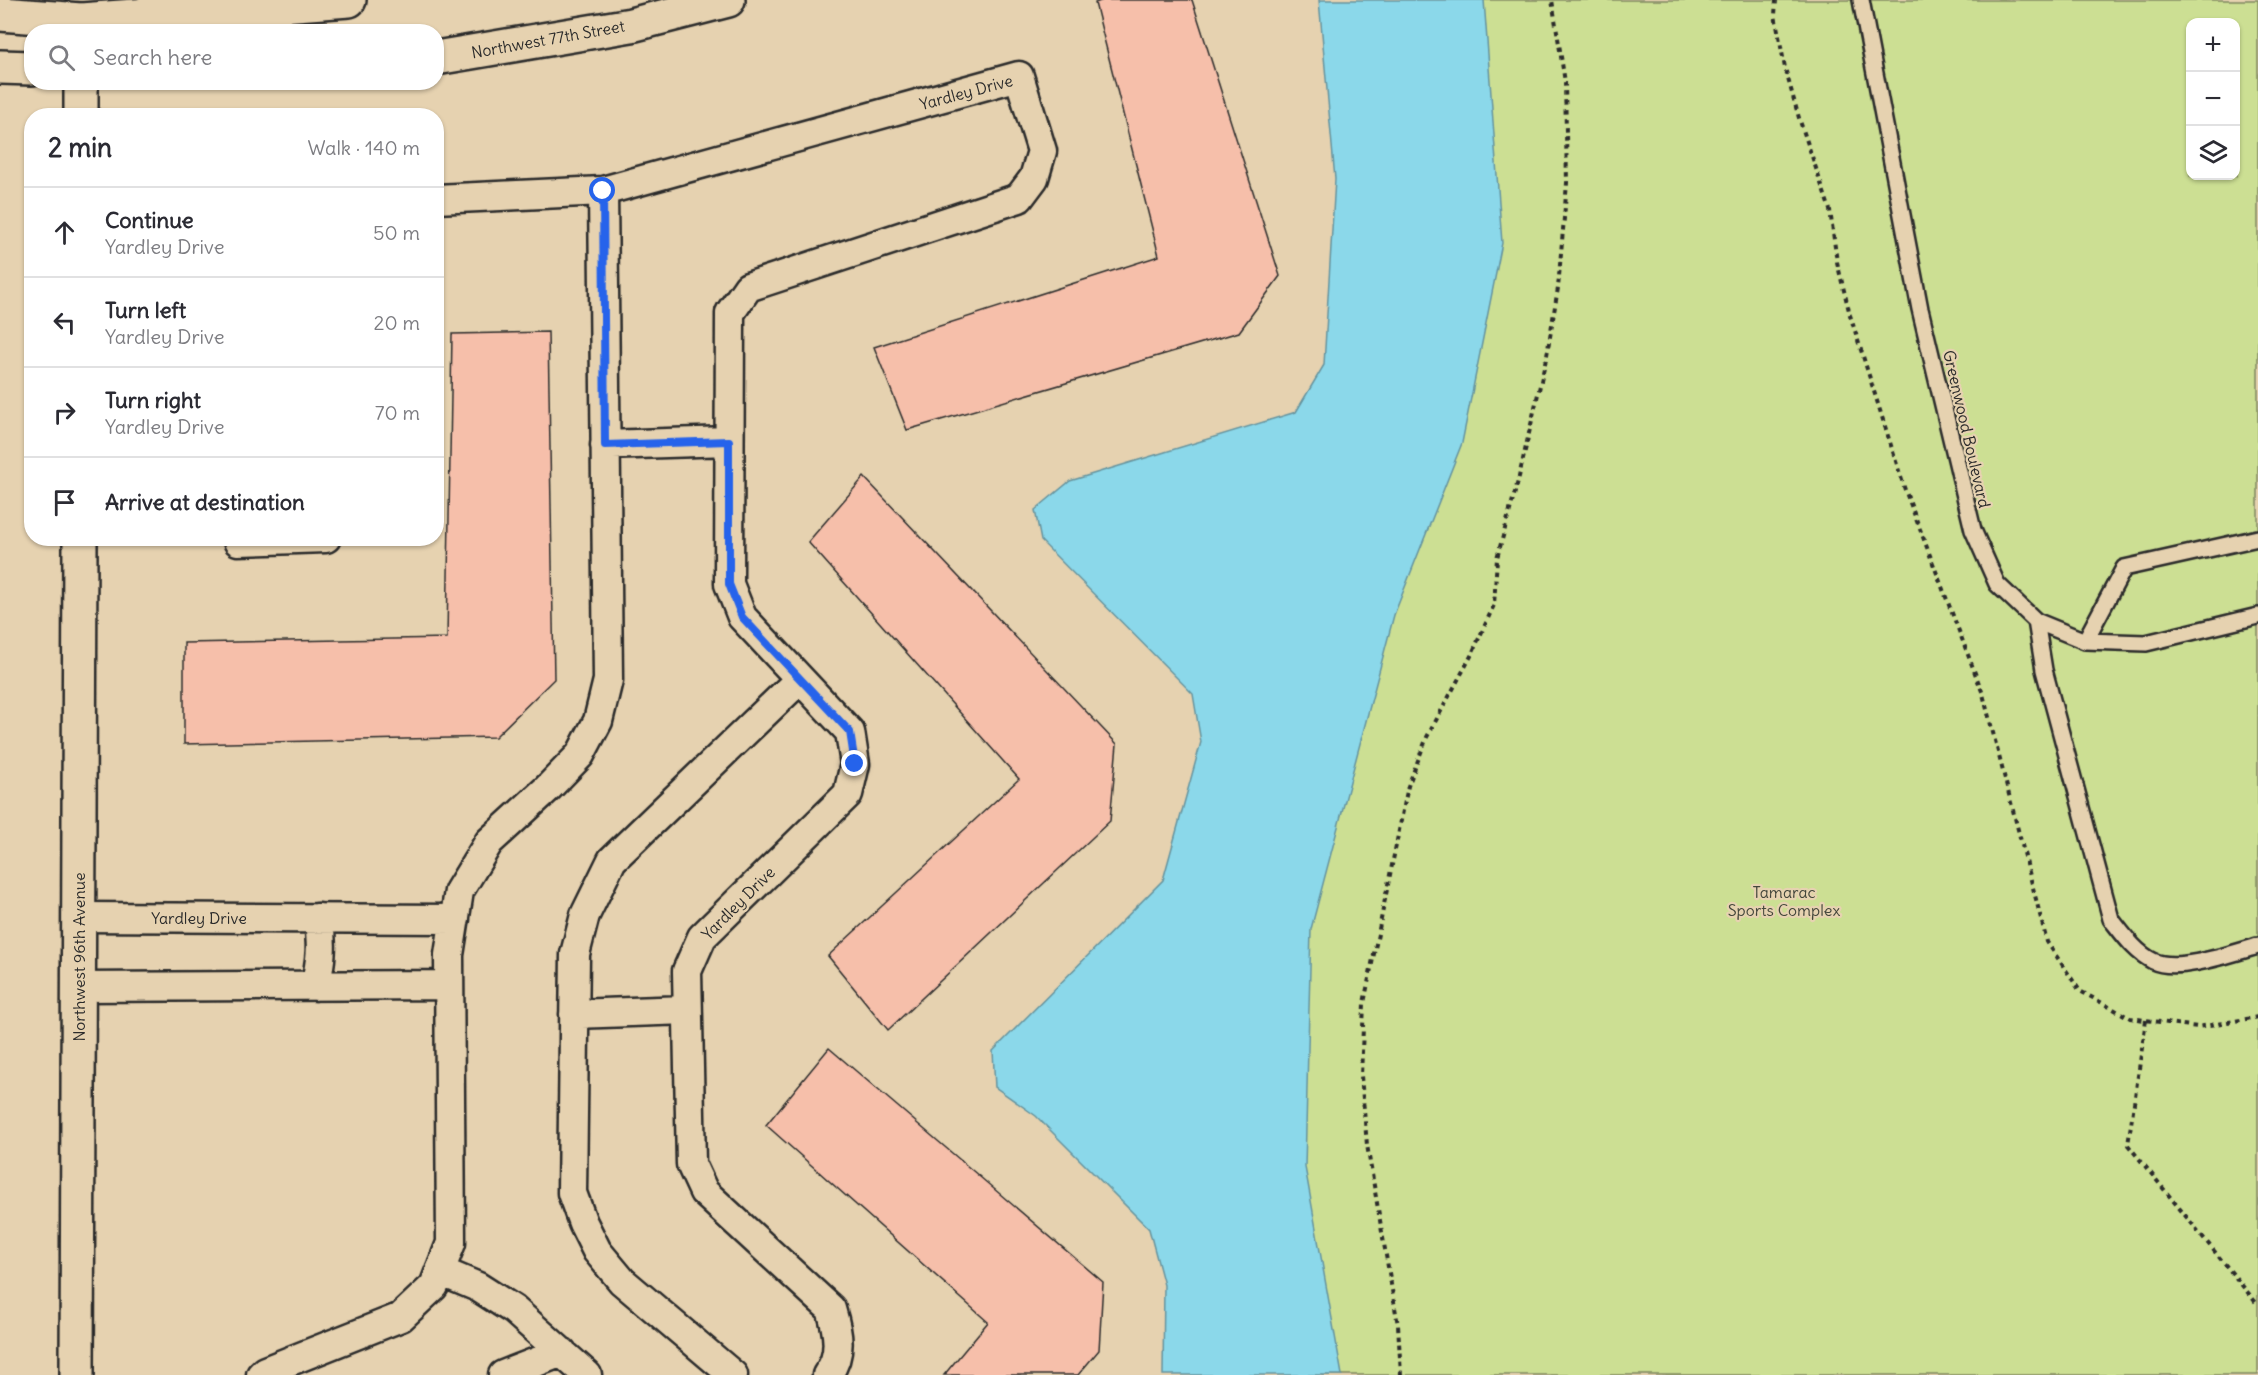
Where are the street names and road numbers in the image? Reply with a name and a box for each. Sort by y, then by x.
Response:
street label: Northwest 77th Street [470,16,627,62]
street label: Yardley Drive [917,70,1015,114]
street label: Greenwood Boulevard [1939,348,1995,510]
street label: Yardley Drive [697,862,779,944]
street label: Northwest 96th Avenue [69,872,89,1042]
street label: Yardley Drive [151,908,247,928]

